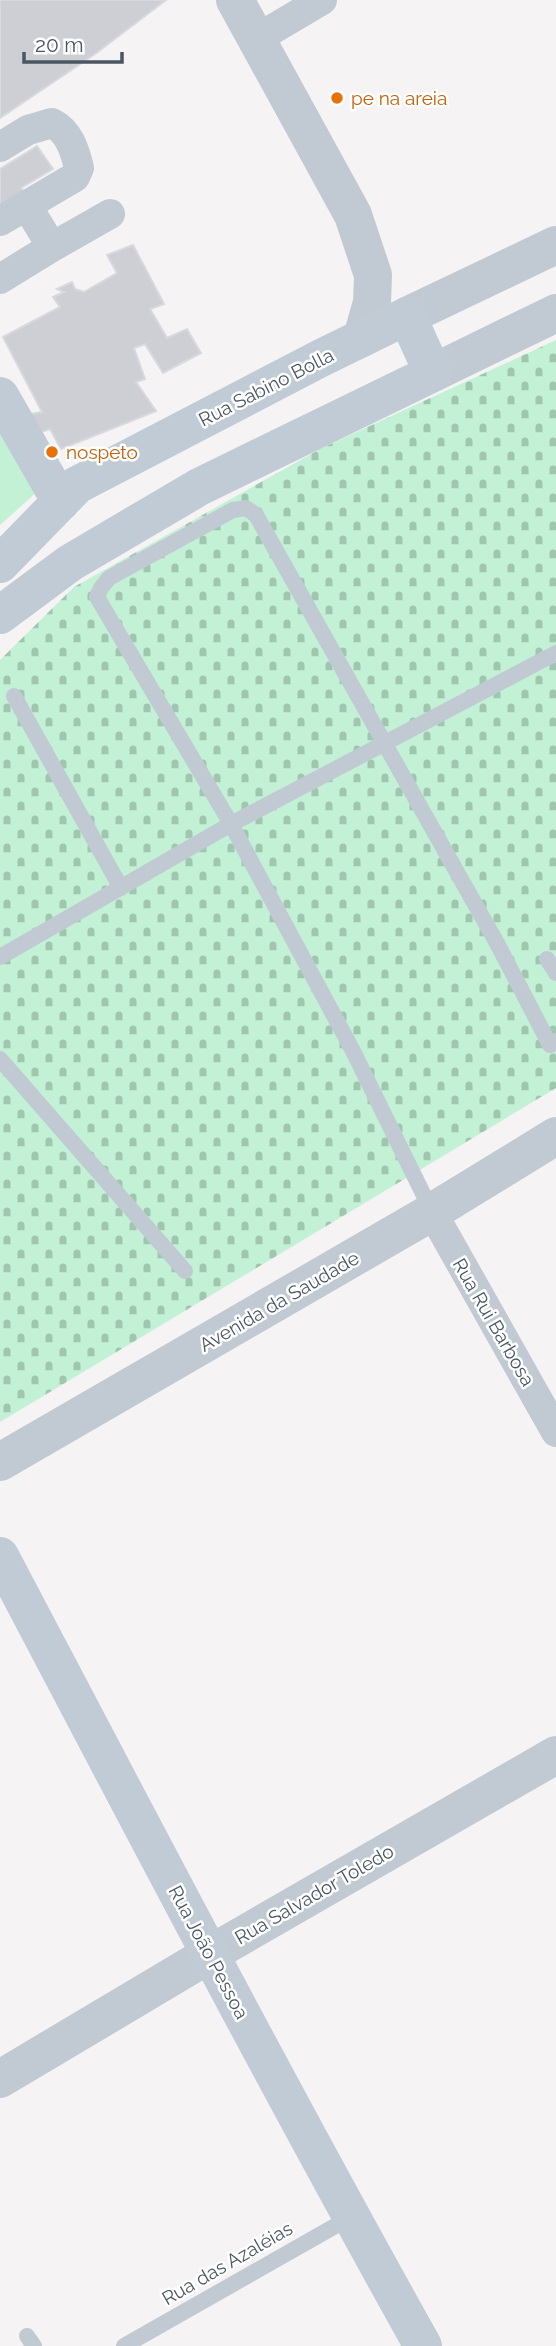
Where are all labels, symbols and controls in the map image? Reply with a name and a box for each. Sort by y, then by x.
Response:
scale bar [24,21,122,65]
text: 20 m [35,32,83,57]
place label: pe na areia [351,87,447,109]
marker: pe na areia [329,90,345,106]
street label: Rua Sabino Bolla [195,344,337,430]
place label: nospeto [66,441,138,463]
marker: nospeto [44,444,60,460]
street label: Avenida da Saudade [195,1246,363,1356]
street label: Rua Rui Barbosa [449,1254,539,1390]
street label: Rua Salvador Toledo [231,1840,397,1948]
street label: Rua João Pessoa [165,1882,253,2022]
street label: Rua das Azaléias [158,2217,296,2309]

